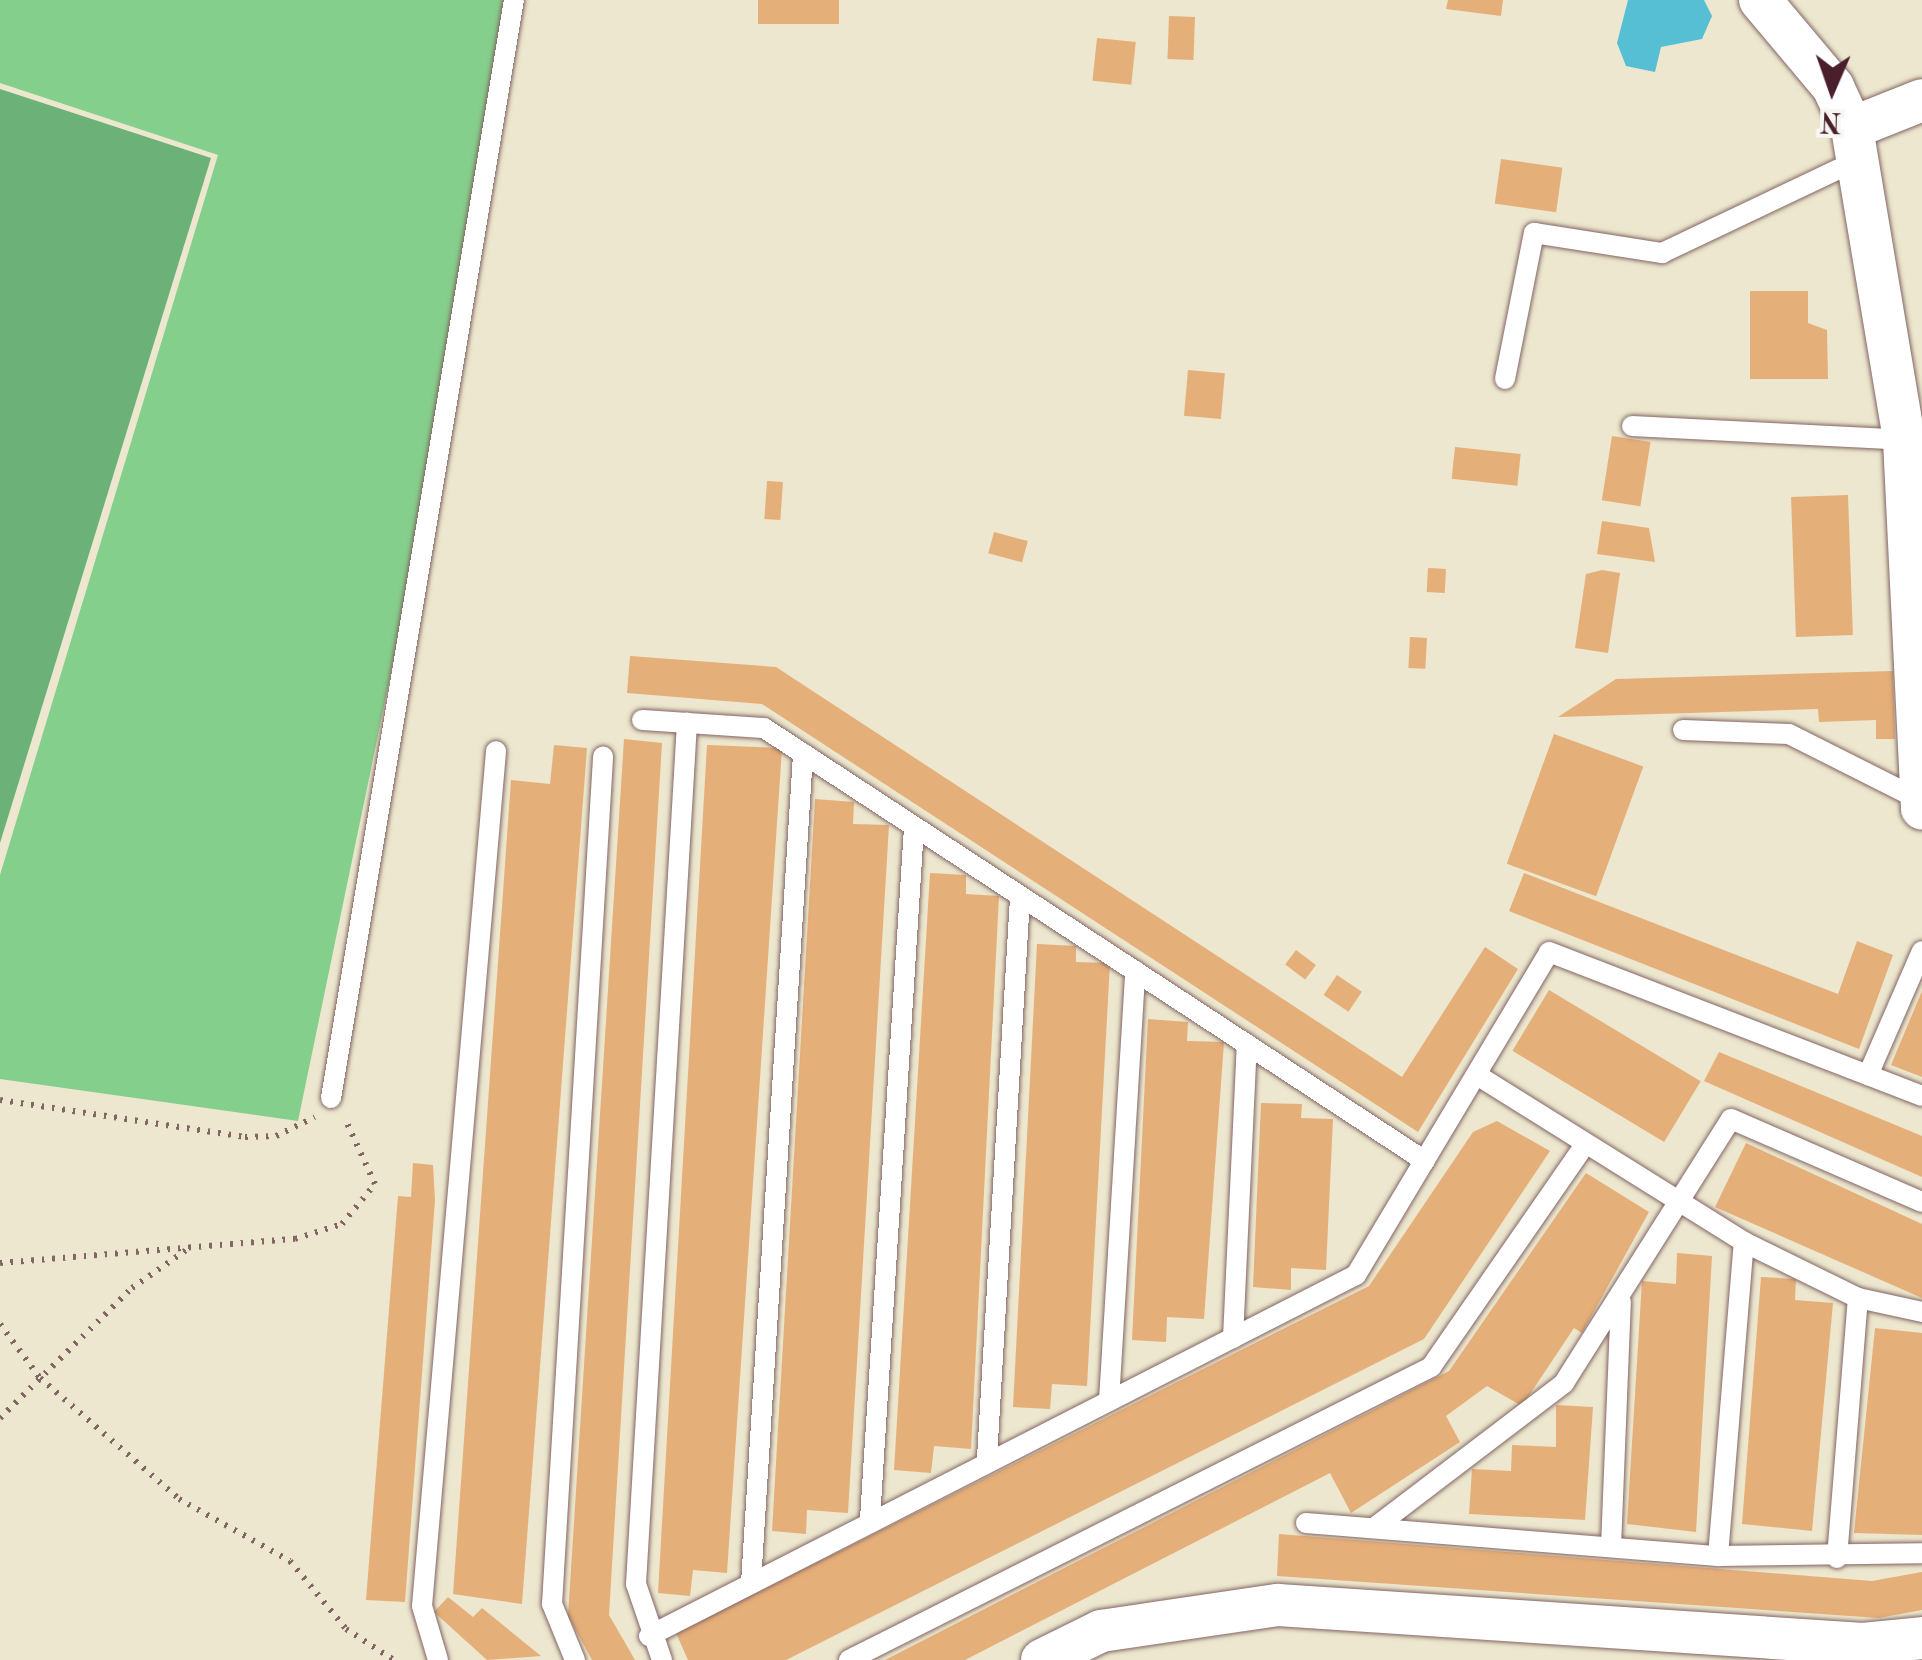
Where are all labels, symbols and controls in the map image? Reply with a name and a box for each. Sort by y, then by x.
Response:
north arrow [1782,40,1882,140]
text: N [1820,106,1842,134]

